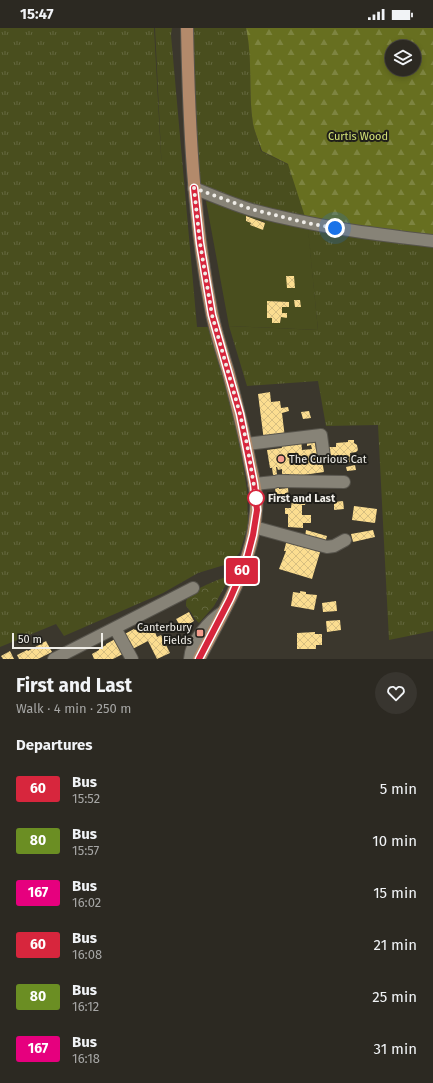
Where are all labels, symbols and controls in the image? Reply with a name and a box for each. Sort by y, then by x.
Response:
text: 15:47 [20,5,54,23]
map controls [385,40,421,76]
button: layers [385,40,421,76]
park label: Curtis Wood [328,130,388,143]
your location [325,218,345,238]
place label: The Curious Cat [289,453,367,466]
marker: The Curious Cat [276,454,286,464]
marker: First and Last [247,489,265,507]
place label: First and Last [268,492,336,505]
line badge: 60 [224,558,260,584]
text: 60 [234,562,250,579]
place label: Canterbury Fields [137,621,193,647]
marker: Canterbury Fields [195,628,205,638]
scale bar [12,631,103,650]
text: 50 m [18,633,42,646]
button: heart [375,672,417,714]
text: First and Last [16,674,132,697]
text: Walk · 4 min · 250 m [16,701,131,716]
text: Departures [16,736,93,754]
text: Bus [72,773,97,791]
text: 60 [30,780,46,797]
text: 5 min [380,780,417,798]
text: 15:52 [72,791,100,806]
text: Bus [72,825,97,843]
text: 80 [30,832,46,849]
text: 10 min [372,832,417,850]
text: 15:57 [72,843,99,858]
text: Bus [72,877,97,895]
text: 167 [28,884,48,901]
text: 15 min [373,884,417,902]
text: 16:02 [72,895,101,910]
text: Bus [72,929,97,947]
text: 60 [30,936,46,953]
text: 21 min [374,936,417,954]
text: 16:08 [72,947,102,962]
text: Bus [72,981,97,999]
text: 80 [30,988,46,1005]
text: 25 min [372,988,417,1006]
text: 16:12 [72,999,99,1014]
text: Bus [72,1033,97,1051]
text: 167 [28,1040,48,1057]
text: 31 min [374,1040,417,1058]
text: 16:18 [72,1051,100,1066]

